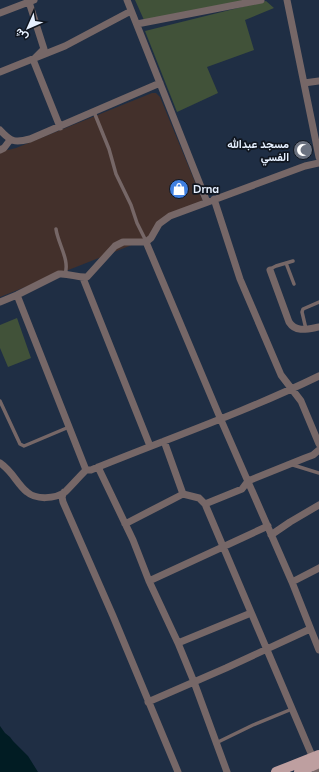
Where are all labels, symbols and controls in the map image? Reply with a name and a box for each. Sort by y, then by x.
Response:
north arrow [8,8,48,48]
text: ش [11,25,31,45]
place label: مسجد عبدالله الفسي [227,137,289,166]
mosque icon: مسجد عبدالله الفسي [292,139,314,161]
shop icon: Drna [168,178,190,200]
place label: Drna [193,182,219,196]

